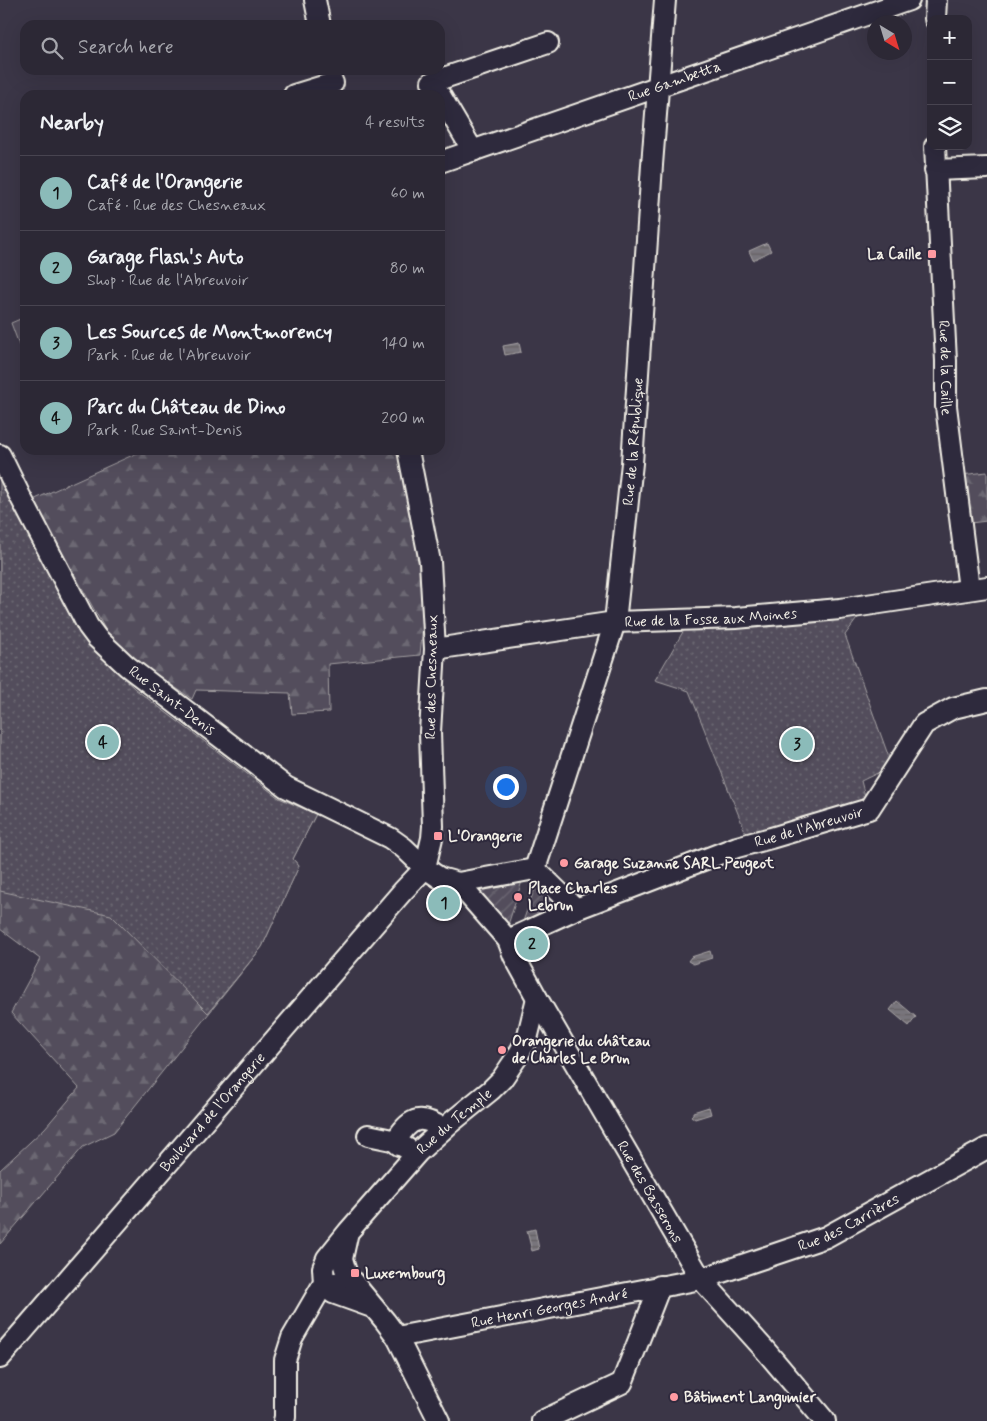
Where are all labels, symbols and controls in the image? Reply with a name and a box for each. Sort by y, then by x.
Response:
north arrow [867,15,912,60]
map controls [927,15,972,150]
button: + [927,15,972,60]
search box [20,20,445,75]
icon: search [38,34,66,62]
text: Search here [78,35,174,60]
street label: Rue Gambetta [626,57,724,107]
button: − [927,60,972,105]
button: layers [927,105,972,150]
text: Nearby [40,109,104,137]
text: 4 results [365,112,425,133]
text: Café de l'Orangerie [87,170,243,195]
text: 1 [52,183,60,204]
text: 60 m [391,183,425,204]
text: Café · Rue des Chesneaux [87,195,266,216]
text: Garage Flash's Auto [87,245,244,270]
place label: La Caille [867,245,923,265]
marker: La Caille [926,248,938,260]
text: 2 [52,258,60,279]
text: 80 m [390,258,425,279]
text: Shop · Rue de l'Abreuvoir [87,270,249,291]
text: Les Sources de Montmorency [87,320,332,345]
street label: Rue de la Caille [933,320,956,417]
text: 3 [52,333,60,354]
text: 140 m [381,333,425,354]
text: Park · Rue de l'Abreuvoir [87,345,251,366]
street label: Rue de la République [619,377,649,507]
text: Parc du Château de Dino [87,395,286,420]
text: 4 [51,408,61,429]
text: 200 m [381,408,425,429]
text: Park · Rue Saint-Denis [87,420,242,441]
street label: Rue de la Fosse aux Moines [624,604,798,633]
street label: Rue des Chesneaux [421,614,443,739]
street label: Rue Saint-Denis [124,662,219,741]
pin: 4 [87,723,119,761]
pin: 3 [781,725,813,763]
your location [493,774,519,800]
street label: Rue de l'Abreuvoir [753,802,866,853]
place label: L'Orangerie [448,827,523,849]
marker: L'Orangerie [432,830,444,842]
place label: Garage Suzanne SARL Peugeot [574,854,775,876]
marker: Garage Suzanne SARL Peugeot [558,857,570,869]
place label: Place Charles Lebrun [528,879,618,916]
pin: 1 [428,884,460,922]
marker: Place Charles Lebrun [512,891,524,903]
pin: 2 [516,925,548,963]
place label: Orangerie du château de Charles Le Brun [512,1032,651,1069]
marker: Orangerie du château de Charles Le Brun [496,1044,508,1056]
street label: Boulevard de l'Orangerie [156,1048,271,1177]
street label: Rue du Temple [413,1084,497,1160]
street label: Rue des Basserons [612,1137,687,1247]
street label: Rue des Carrières [796,1189,904,1257]
place label: Luxembourg [365,1264,446,1286]
marker: Luxembourg [349,1267,361,1279]
street label: Rue Henri Georges André [470,1284,630,1334]
place label: Bâtiment Langumier [684,1388,817,1410]
marker: Bâtiment Langumier [668,1391,680,1403]

